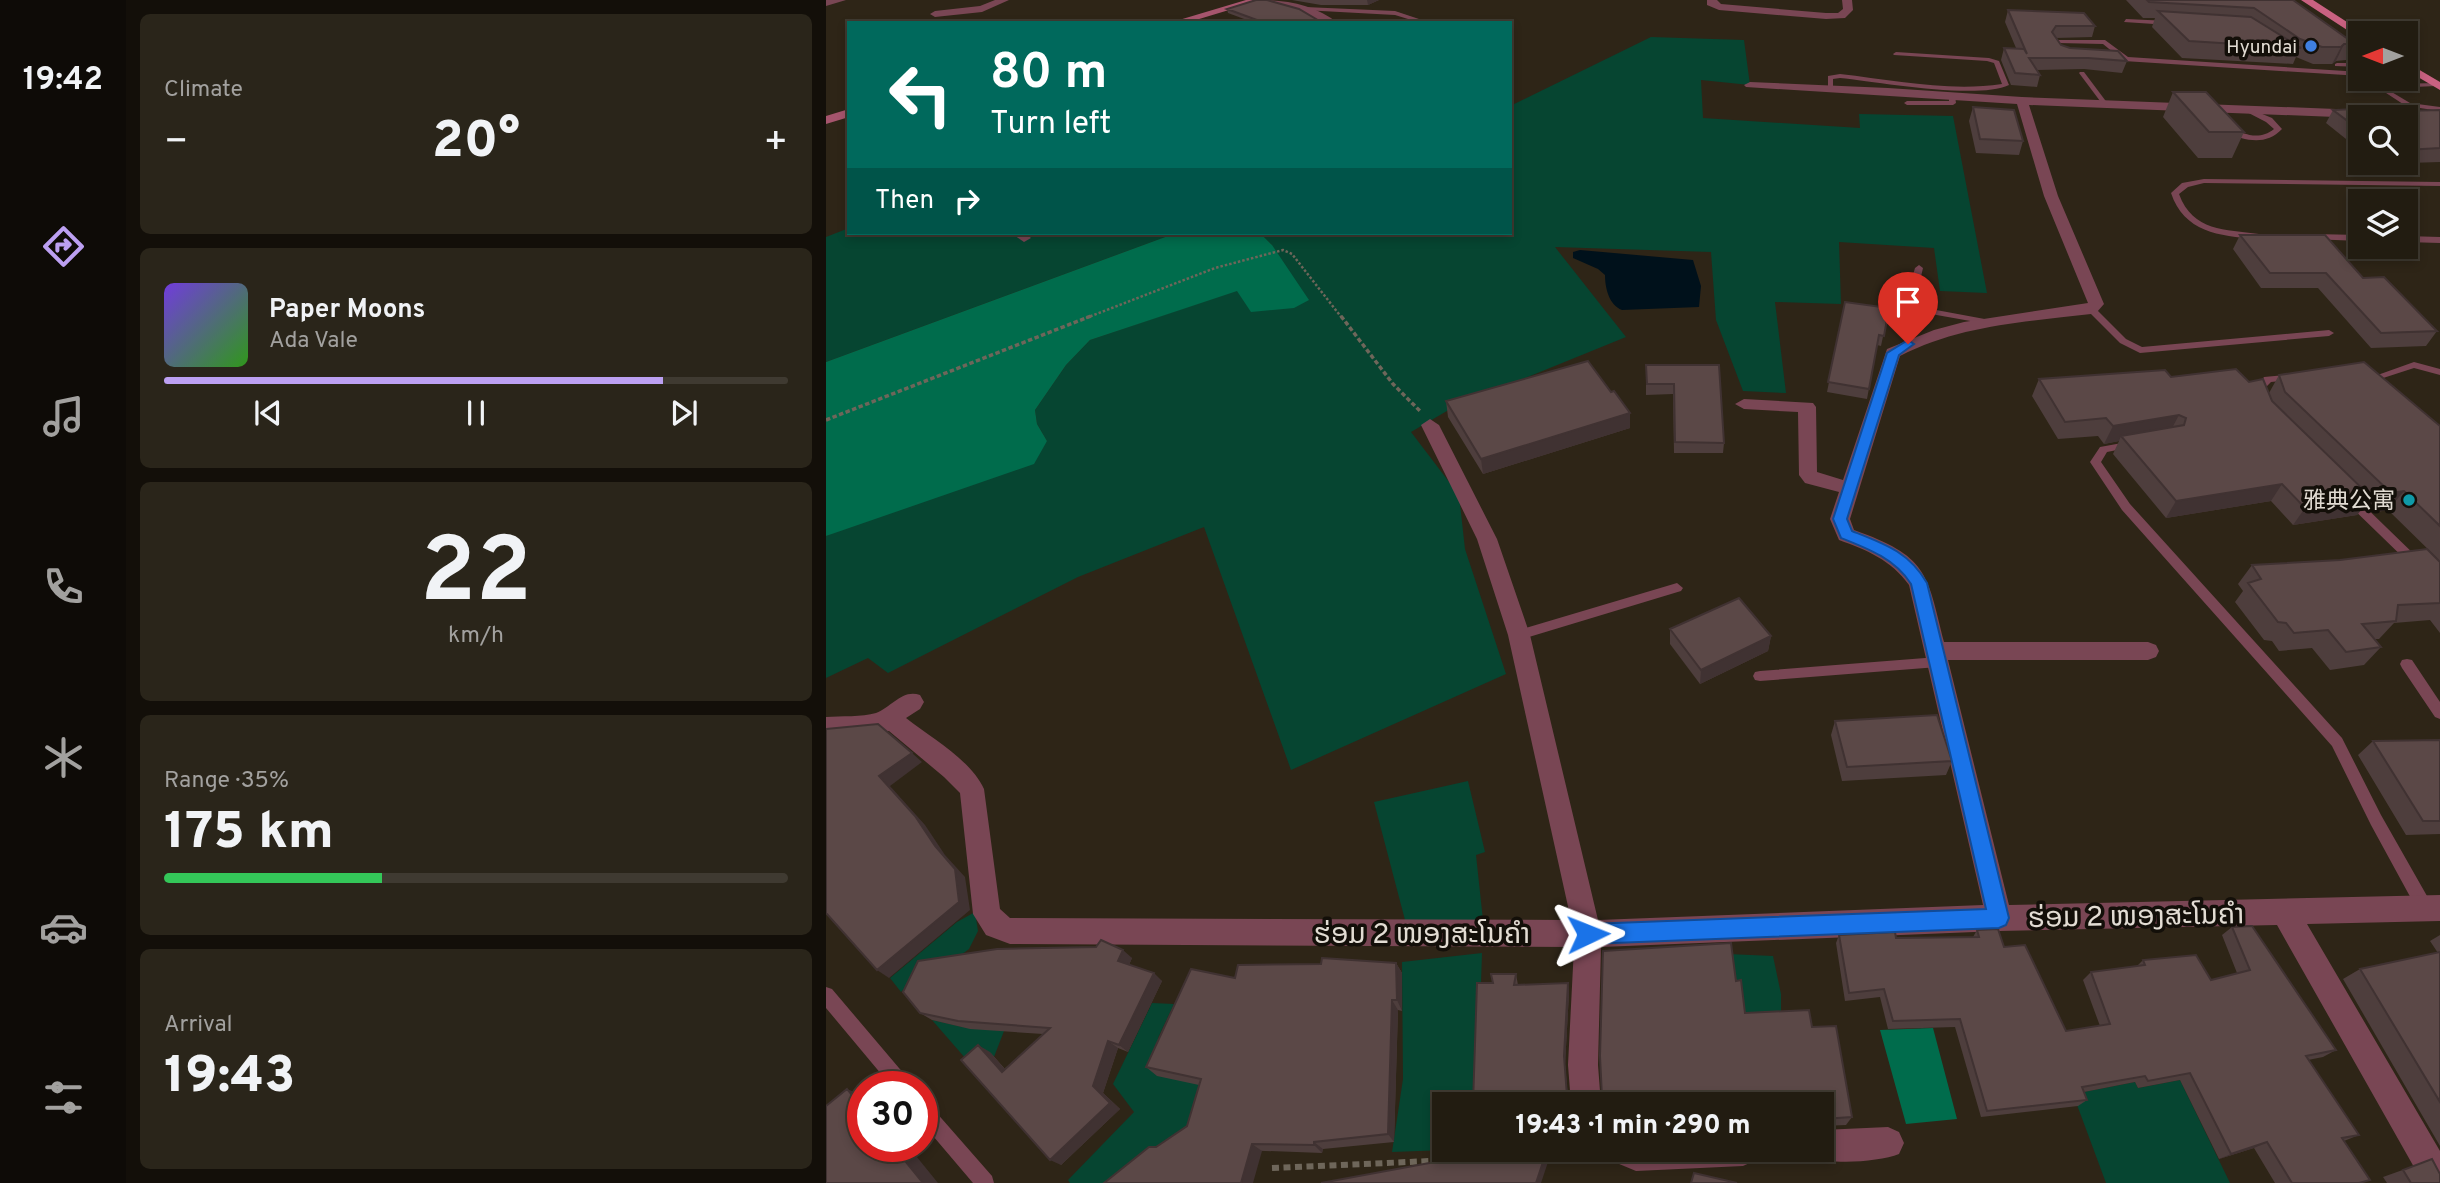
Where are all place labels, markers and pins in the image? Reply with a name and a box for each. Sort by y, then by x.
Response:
place label: Hyundai [2226,36,2297,60]
marker: Hyundai [2303,38,2319,54]
pin [1878,272,1938,344]
place label: 雅典公寓 [2303,488,2395,517]
marker: 雅典公寓 [2401,492,2417,508]

